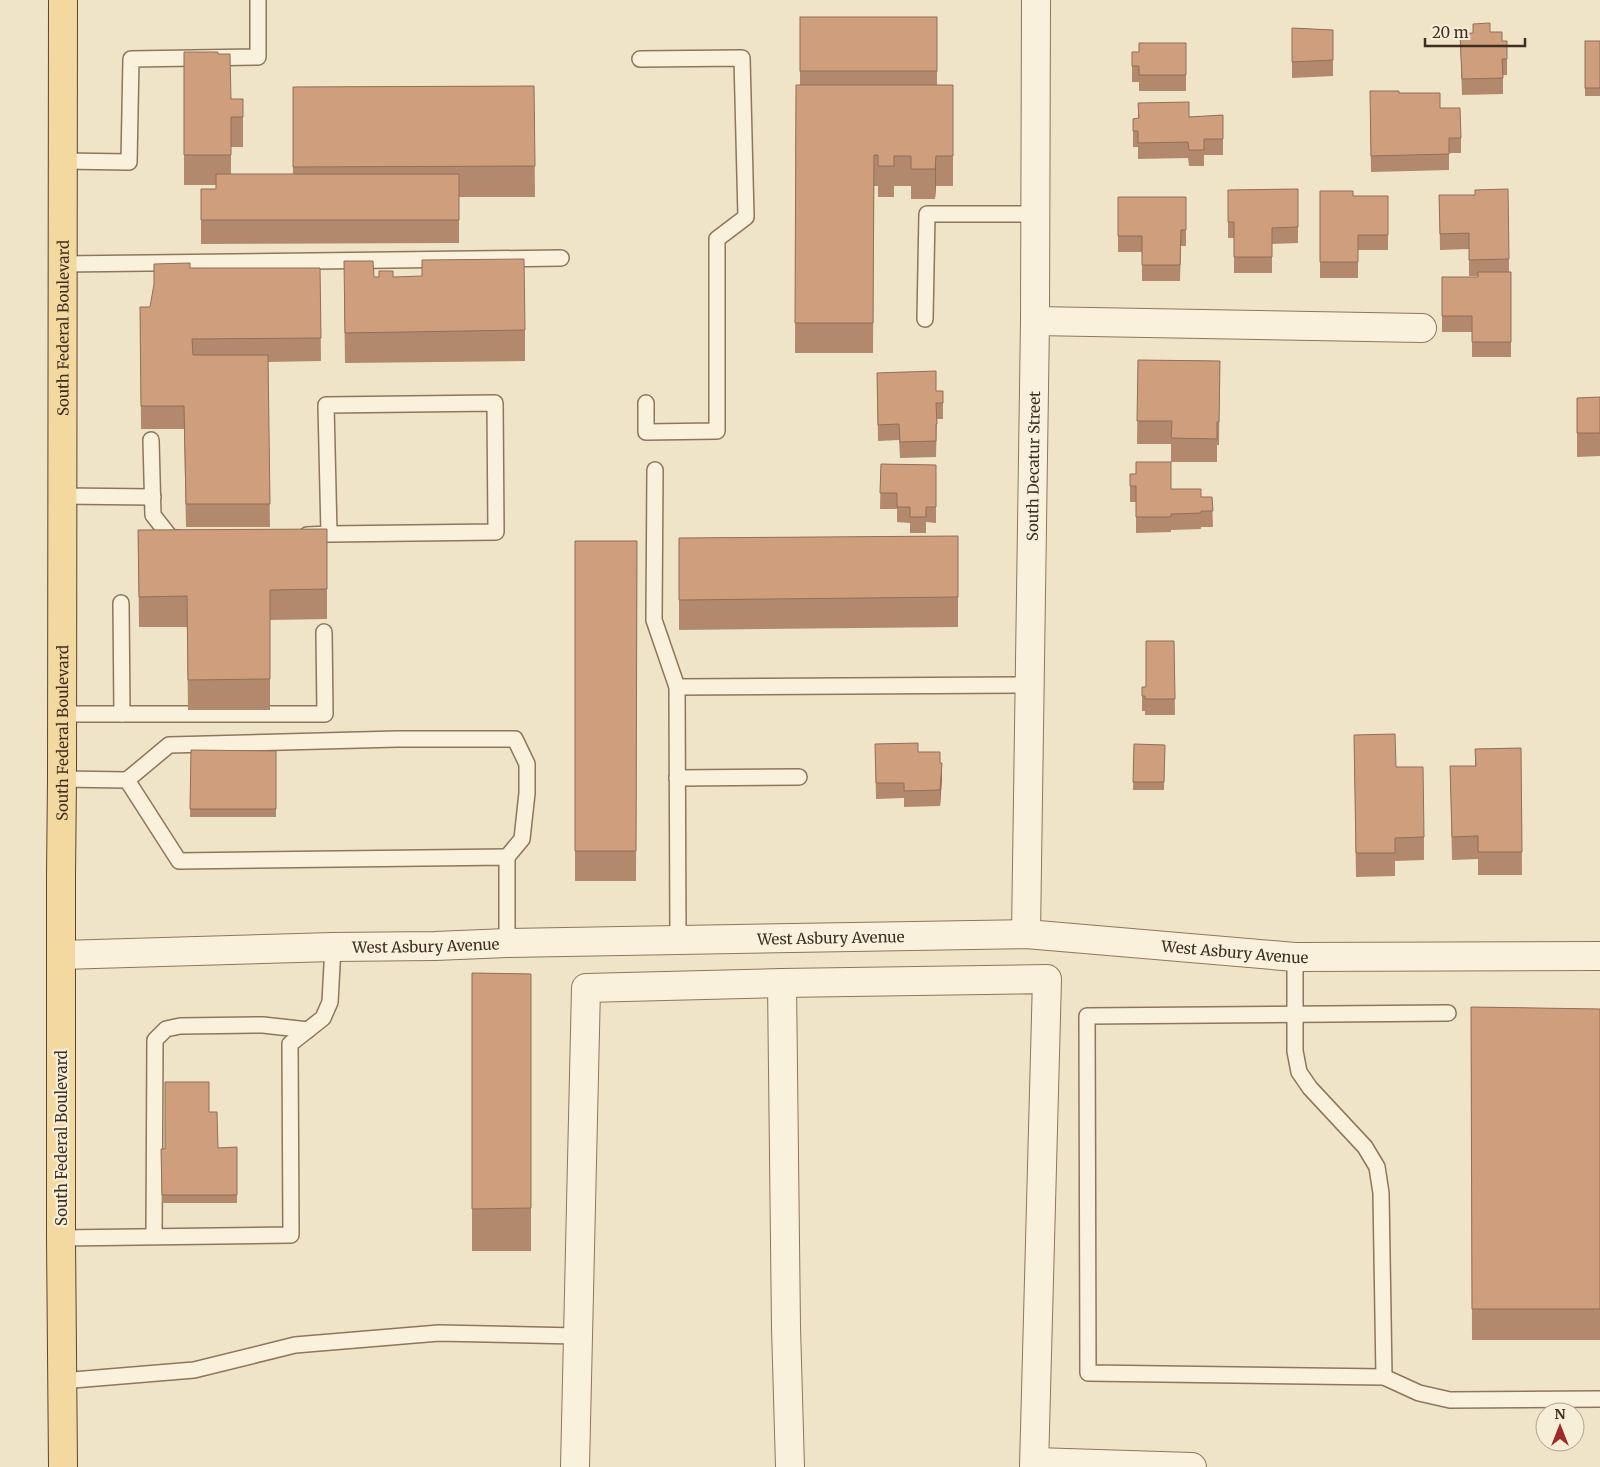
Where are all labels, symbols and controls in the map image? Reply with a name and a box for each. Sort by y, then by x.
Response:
scale bar [1425,15,1525,47]
text: 20 m [1432,23,1469,42]
street label: South Federal Boulevard [53,240,72,416]
street label: South Decatur Street [1022,391,1043,541]
street label: South Federal Boulevard [52,645,72,821]
street label: West Asbury Avenue [756,927,905,948]
street label: West Asbury Avenue [351,934,500,956]
street label: West Asbury Avenue [1160,936,1309,967]
street label: South Federal Boulevard [52,1050,71,1226]
north arrow [1535,1402,1585,1452]
text: N [1554,1405,1566,1423]

